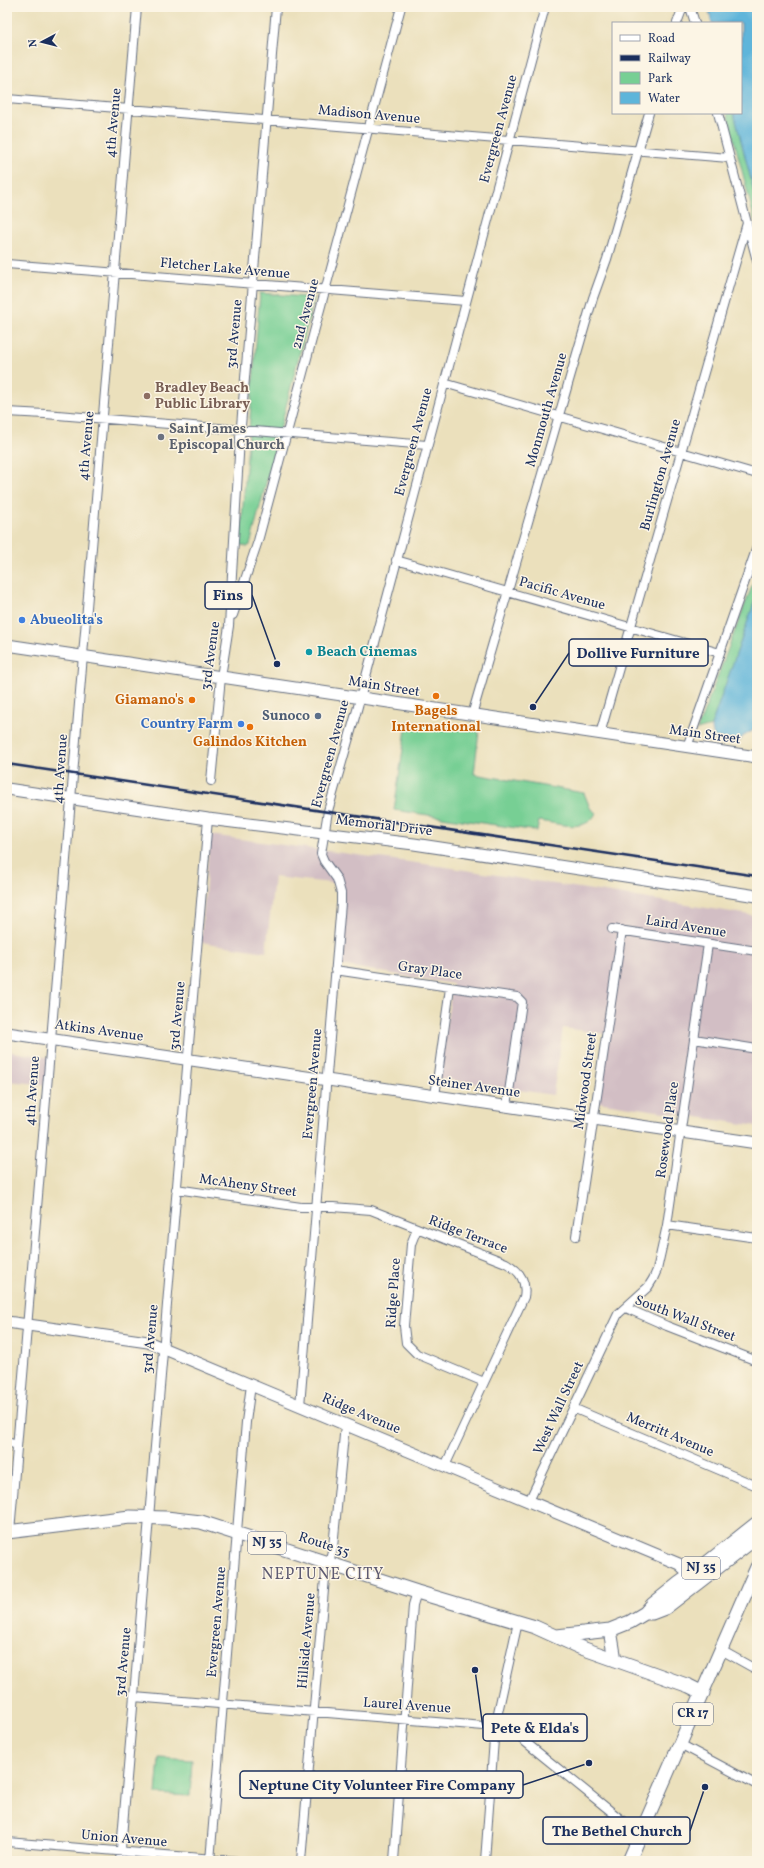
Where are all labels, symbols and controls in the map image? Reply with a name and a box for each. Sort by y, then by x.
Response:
north arrow [22,22,62,62]
legend [612,22,742,114]
text: Road [648,31,675,47]
text: N [26,38,41,48]
text: Railway [648,51,691,67]
text: Park [648,71,673,87]
street label: Evergreen Avenue [475,72,523,185]
street label: 4th Avenue [101,87,127,159]
text: Water [648,91,680,107]
street label: Madison Avenue [317,101,421,129]
street label: Fletcher Lake Avenue [159,254,291,284]
street label: 2nd Avenue [287,276,325,351]
street label: 3rd Avenue [223,298,248,369]
street label: Monmouth Avenue [522,350,573,469]
place label: Bradley Beach Public Library [155,379,250,414]
street label: Evergreen Avenue [390,385,438,498]
marker: Bradley Beach Public Library [142,391,152,401]
street label: 4th Avenue [74,410,100,482]
street label: Burlington Avenue [636,416,686,533]
place label: Saint James Episcopal Church [169,420,285,455]
marker: Saint James Episcopal Church [156,432,166,442]
street label: Pacific Avenue [517,573,608,616]
callout: Fins [205,582,252,609]
text: Fins [213,586,243,607]
place label: Abueolita's [30,611,103,630]
marker: Abueolita's [17,615,27,625]
street label: 3rd Avenue [197,620,225,692]
callout: Dollive Furniture [569,639,708,666]
place label: Beach Cinemas [317,643,417,662]
text: Dollive Furniture [576,644,700,665]
marker: Beach Cinemas [304,647,314,657]
street label: Main Street [347,672,421,702]
place label: Giamano's [115,691,184,710]
marker: Bagels International [431,691,441,701]
marker: Giamano's [187,695,197,705]
street label: Evergreen Avenue [307,697,355,810]
place label: Bagels International [391,702,481,737]
place label: Sunoco [262,707,310,726]
marker: Sunoco [313,711,323,721]
place label: Country Farm [141,715,233,734]
marker: Country Farm [236,719,246,729]
street label: Main Street [668,721,742,749]
marker: Galindos Kitchen [245,722,255,732]
street label: 4th Avenue [49,733,73,805]
place label: Galindos Kitchen [193,733,307,752]
street label: Memorial Drive [334,811,434,841]
street label: Laird Avenue [644,911,728,943]
street label: Gray Place [397,957,464,985]
street label: 3rd Avenue [166,980,191,1051]
street label: Atkins Avenue [53,1015,145,1047]
street label: Evergreen Avenue [299,1027,327,1140]
street label: Midwood Street [570,1031,602,1131]
street label: 4th Avenue [21,1055,45,1127]
street label: Steiner Avenue [427,1071,522,1103]
street label: Rosewood Place [652,1080,684,1180]
street label: McAheny Street [198,1170,298,1202]
street label: Ridge Terrace [426,1211,511,1259]
street label: Ridge Place [382,1257,406,1329]
street label: South Wall Street [632,1291,738,1347]
street label: 3rd Avenue [139,1303,164,1374]
street label: West Wall Street [529,1358,589,1458]
street label: Ridge Avenue [319,1389,404,1439]
street label: Merritt Avenue [623,1408,717,1462]
street label: Route 35 [296,1528,352,1562]
road number: NJ 35 [248,1532,286,1554]
road number: NJ 35 [682,1557,720,1579]
district label: NEPTUNE CITY [262,1564,384,1586]
street label: Evergreen Avenue [203,1565,231,1678]
street label: Hillside Avenue [293,1592,321,1690]
street label: 3rd Avenue [112,1626,137,1697]
street label: Laurel Avenue [362,1693,452,1719]
road number: CR 17 [673,1703,713,1725]
callout: Pete & Elda's [483,1714,587,1741]
text: Pete & Elda's [491,1719,579,1740]
callout: Neptune City Volunteer Fire Company [240,1771,523,1798]
text: Neptune City Volunteer Fire Company [249,1776,516,1797]
callout: The Bethel Church [543,1817,690,1844]
text: The Bethel Church [552,1822,682,1843]
street label: Union Avenue [80,1826,168,1852]

